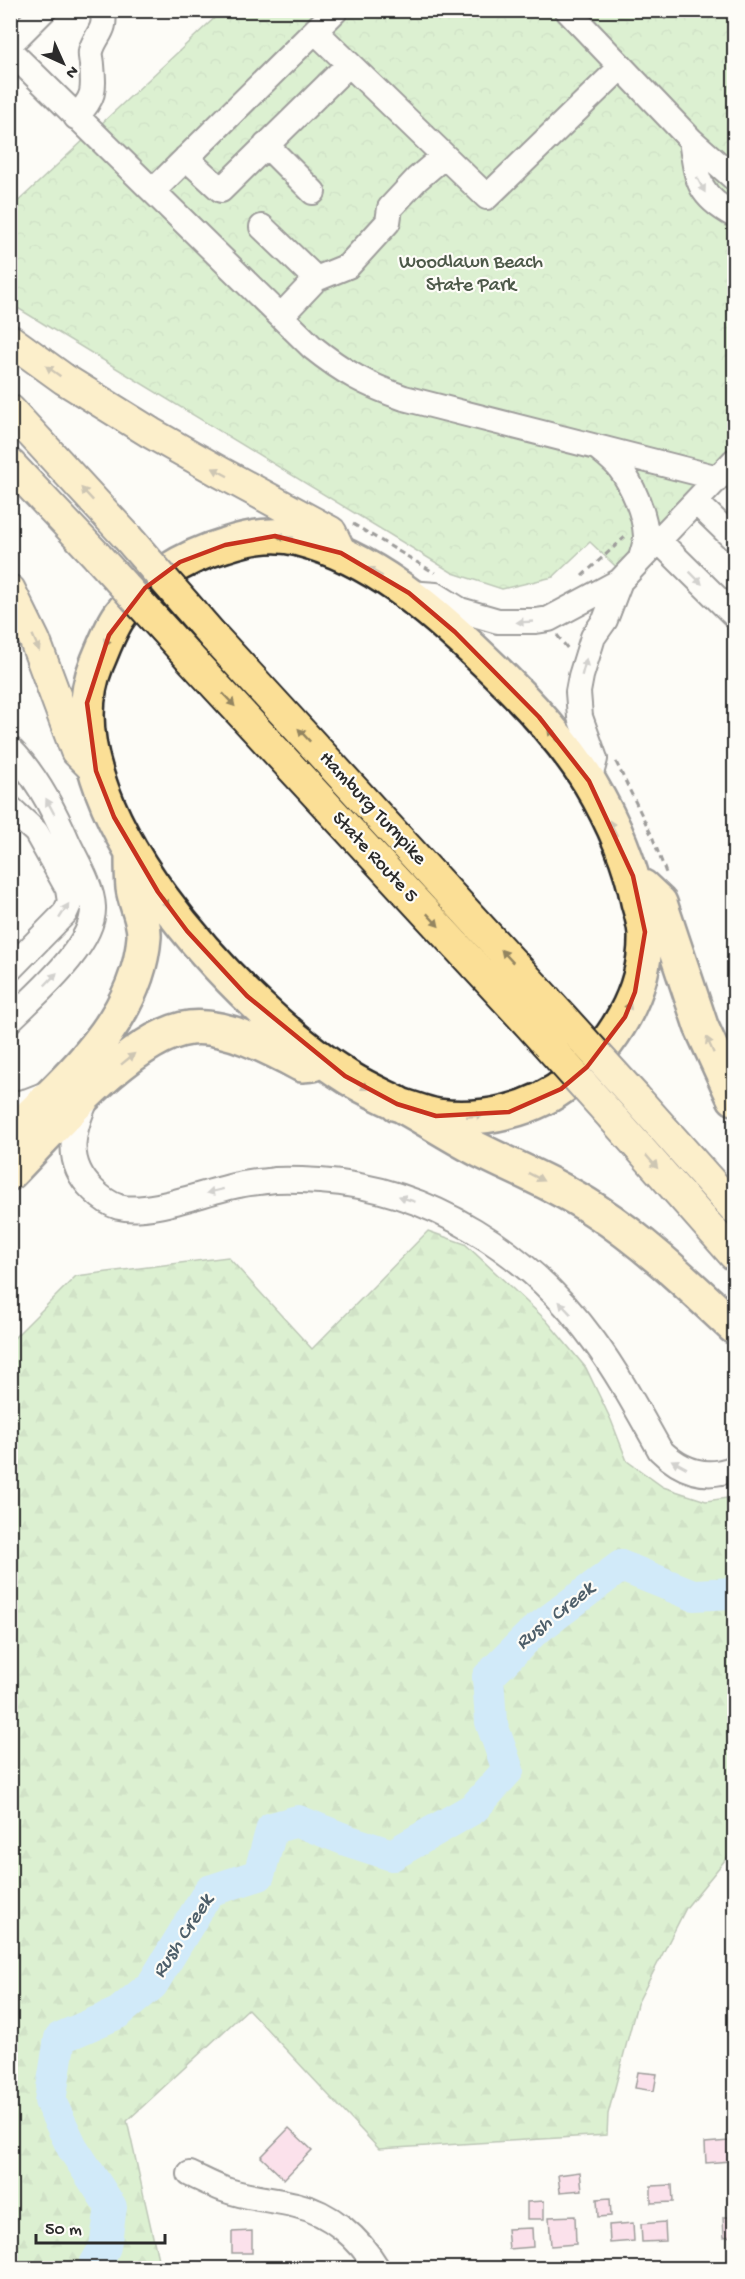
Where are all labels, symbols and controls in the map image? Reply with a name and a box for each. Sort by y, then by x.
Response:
north arrow [33,33,93,93]
text: N [60,61,82,82]
one-way arrow [696,177,706,194]
park label: Woodlawn Beach State Park [399,252,543,298]
one-way arrow [46,365,62,377]
one-way arrow [211,467,228,477]
one-way arrow [81,487,94,502]
one-way arrow [276,532,295,541]
one-way arrow [367,567,383,578]
one-way arrow [689,571,704,585]
one-way arrow [516,617,535,626]
one-way arrow [103,630,113,648]
one-way arrow [31,634,40,651]
one-way arrow [579,657,589,676]
one-way arrow [222,693,236,708]
one-way arrow [548,727,560,742]
one-way arrow [297,728,311,743]
street label: Hamburg Turnpike [313,747,431,871]
one-way arrow [45,797,55,814]
street label: State Route 5 [326,808,422,908]
one-way arrow [608,819,618,836]
one-way arrow [158,891,170,907]
one-way arrow [59,902,70,919]
one-way arrow [425,913,439,927]
one-way arrow [500,949,514,964]
one-way arrow [44,972,58,986]
one-way arrow [622,1001,632,1019]
one-way arrow [705,1035,715,1053]
one-way arrow [120,1052,136,1065]
one-way arrow [353,1080,370,1090]
one-way arrow [466,1111,485,1121]
one-way arrow [645,1154,658,1169]
one-way arrow [528,1172,545,1182]
one-way arrow [206,1186,224,1196]
one-way arrow [397,1194,415,1204]
one-way arrow [559,1301,573,1315]
one-way arrow [670,1460,688,1470]
water label: Rush Creek [511,1576,603,1657]
water label: Rush Creek [148,1888,222,1984]
scale bar [36,2207,165,2245]
text: 50 m [45,2220,82,2241]

